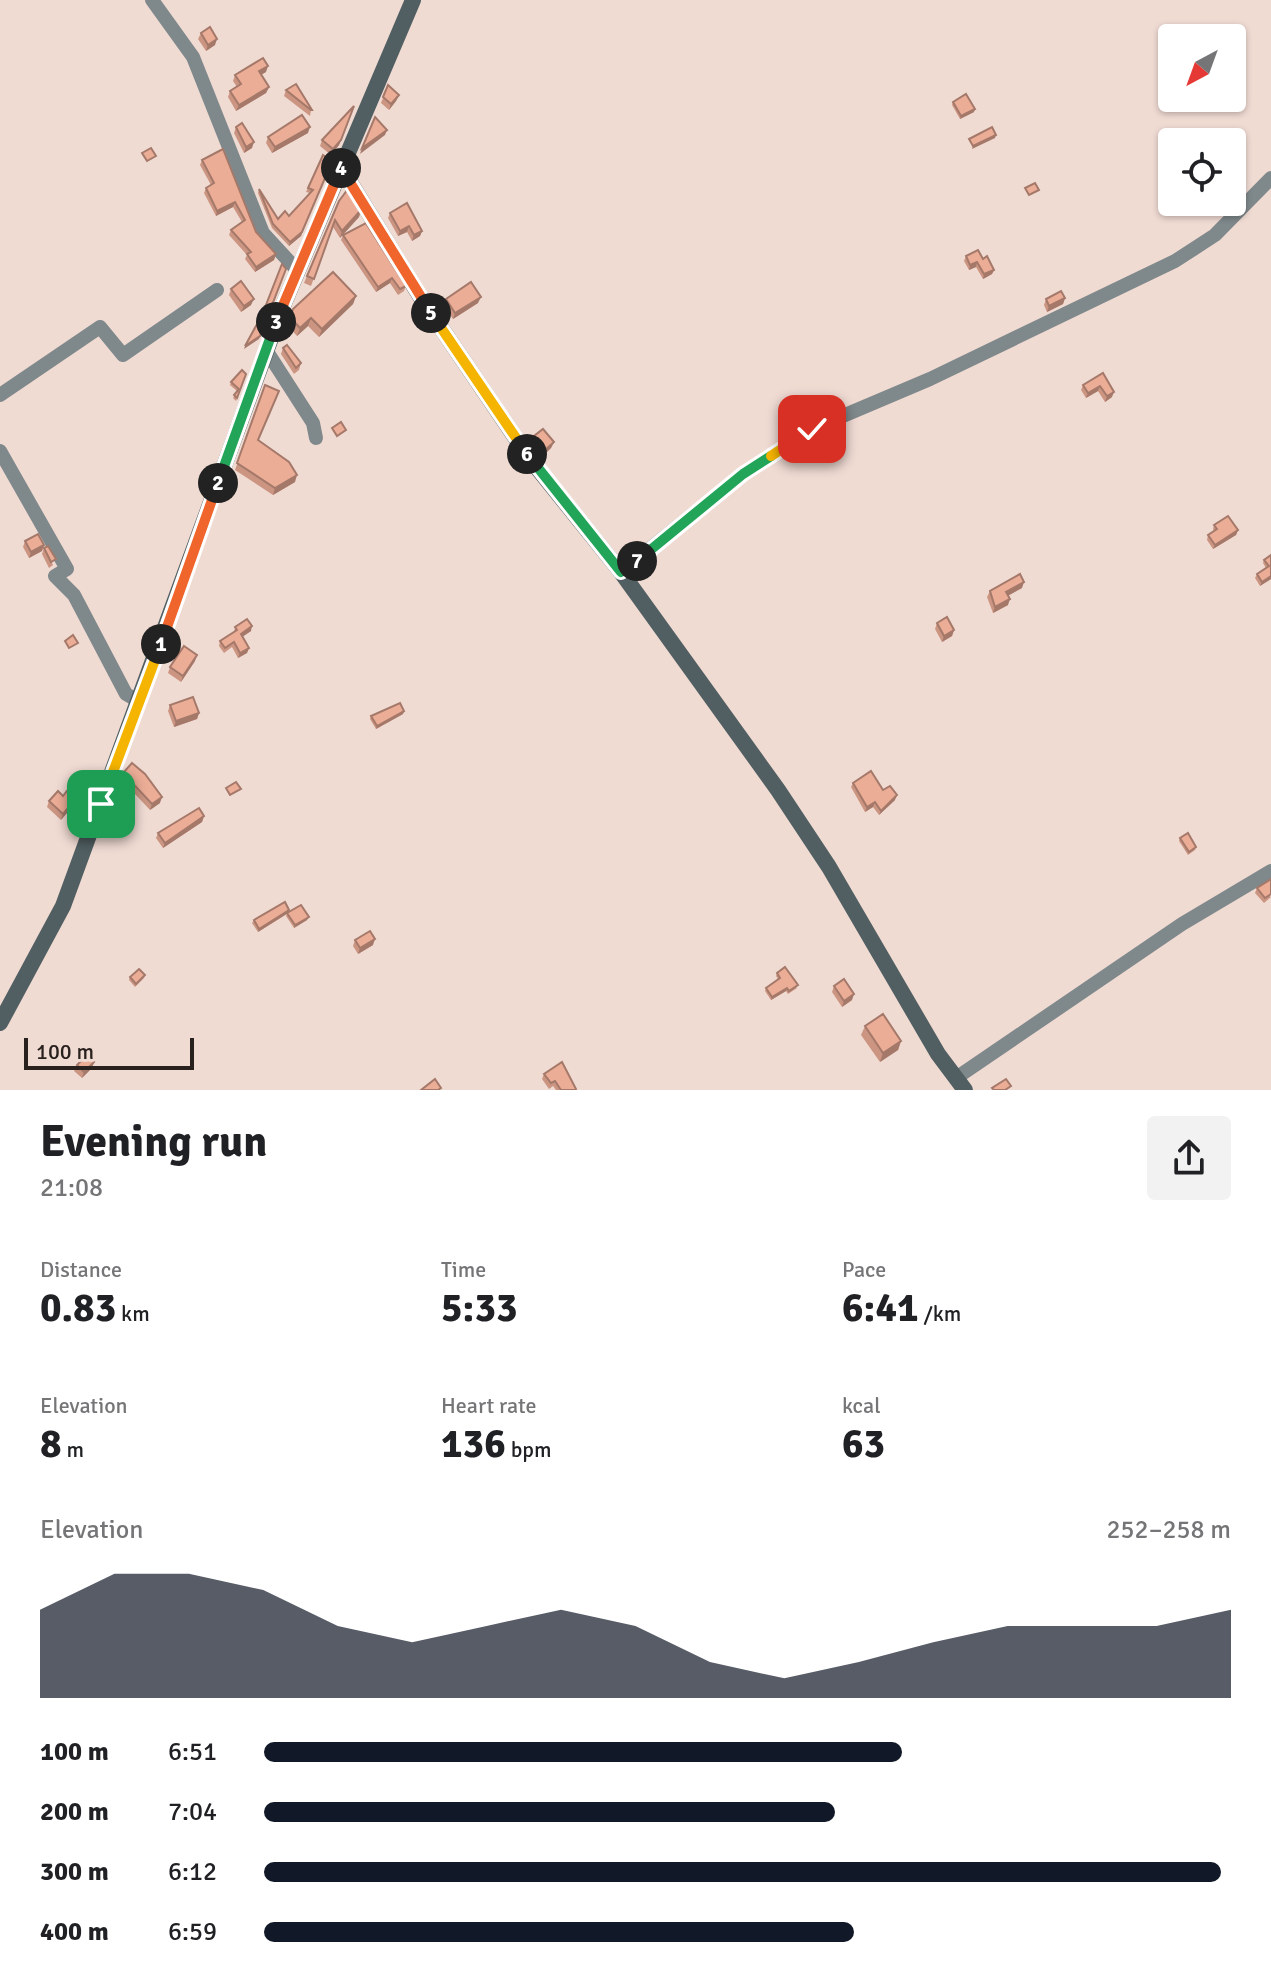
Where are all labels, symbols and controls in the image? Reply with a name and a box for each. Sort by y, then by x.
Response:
north arrow [1158,24,1246,112]
map controls [1158,24,1246,216]
button: locate [1158,128,1246,216]
pin: 4 [321,148,361,188]
text: 4 [335,154,347,181]
pin: 5 [411,293,451,333]
text: 5 [425,299,437,326]
pin: 3 [256,302,296,342]
text: 3 [270,308,282,335]
pin [778,395,846,463]
icon: check [790,407,834,451]
pin: 6 [507,434,547,474]
text: 6 [521,440,533,467]
pin: 2 [198,463,238,503]
text: 2 [212,469,224,496]
pin: 7 [617,541,657,581]
text: 7 [631,547,643,574]
pin: 1 [141,624,181,664]
text: 1 [155,630,167,657]
pin [67,770,135,838]
icon: arrive [79,782,123,826]
scale bar [24,1034,194,1070]
text: 100 m [36,1038,94,1065]
text: Evening run [40,1115,267,1169]
button: share [1147,1116,1231,1200]
text: 21:08 [40,1172,103,1204]
text: Distance [40,1256,122,1283]
text: Time [441,1256,486,1283]
text: Pace [842,1256,886,1283]
text: 0.83 [40,1283,116,1333]
text: 5:33 [441,1283,518,1333]
text: 6:41 [842,1283,919,1333]
text: km [116,1300,150,1327]
text: /km [919,1300,961,1327]
text: Elevation [40,1392,128,1419]
text: Heart rate [441,1392,536,1419]
text: kcal [842,1392,881,1419]
text: 8 [40,1419,62,1469]
text: 136 [441,1419,506,1469]
text: 63 [842,1419,885,1469]
text: m [62,1436,84,1463]
text: bpm [506,1436,551,1463]
text: Elevation [40,1514,144,1546]
text: 252–258 m [1107,1514,1231,1546]
text: 100 m [40,1736,109,1768]
text: 6:51 [168,1736,217,1768]
text: 200 m [40,1796,109,1828]
text: 7:04 [168,1796,217,1828]
text: 300 m [40,1856,109,1888]
text: 6:12 [168,1856,217,1888]
text: 400 m [40,1916,109,1948]
text: 6:59 [168,1916,217,1948]

